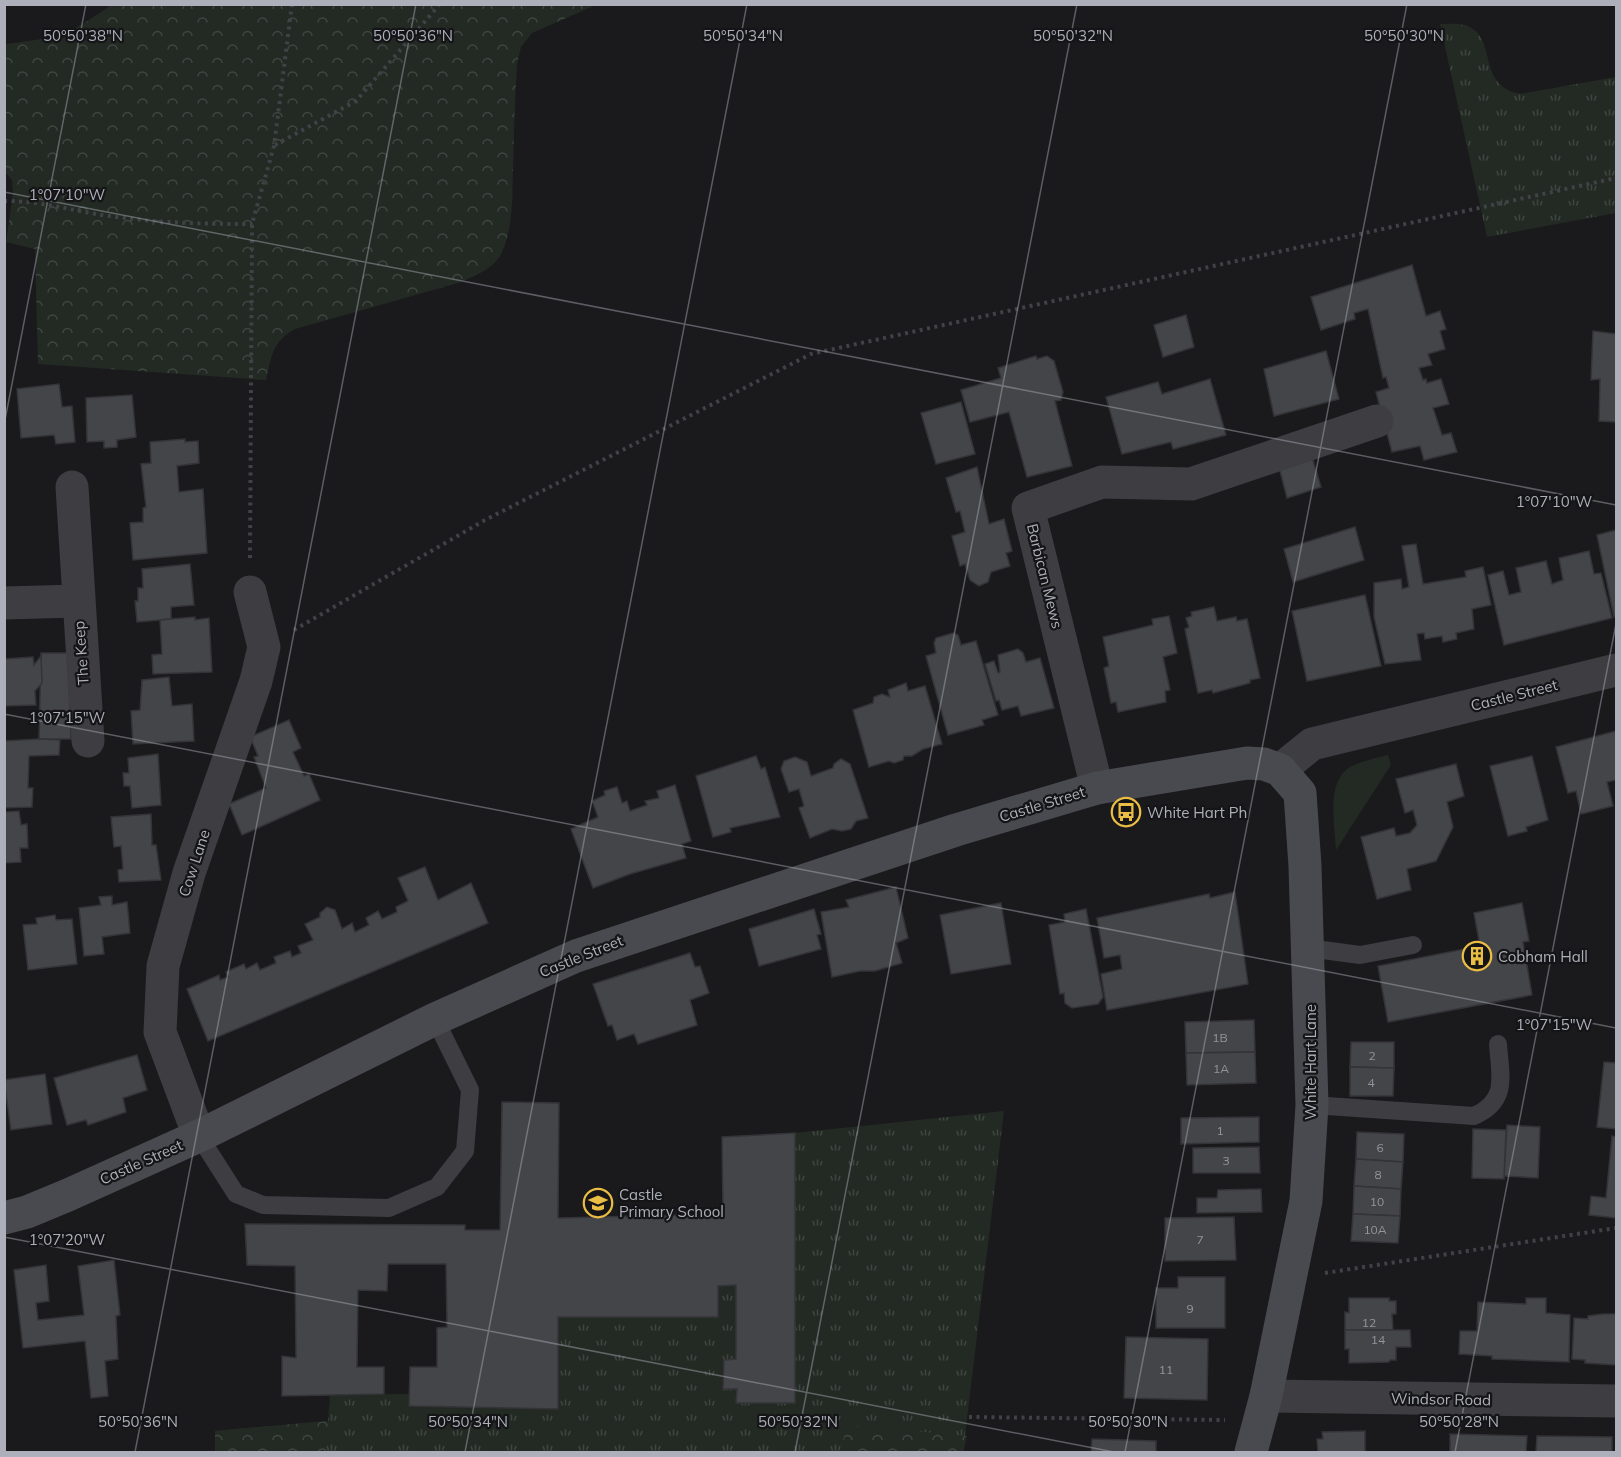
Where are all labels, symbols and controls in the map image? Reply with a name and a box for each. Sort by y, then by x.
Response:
text: 50°50'38"N [43,26,123,45]
text: 50°50'36"N [373,26,453,45]
text: 50°50'34"N [703,26,783,45]
text: 50°50'32"N [1033,26,1113,45]
text: 50°50'30"N [1364,26,1444,45]
text: 1°07'10"W [29,185,106,204]
text: 1°07'10"W [1516,492,1593,511]
street label: Barbican Mews [1023,522,1067,630]
street label: The Keep [69,620,93,686]
street label: Castle Street [1469,675,1559,715]
text: 1°07'15"W [29,708,106,727]
street label: Castle Street [997,782,1087,826]
bus stop icon: White Hart Ph [1110,796,1142,828]
place label: White Hart Ph [1147,803,1247,822]
street label: Cow Lane [174,827,214,899]
street label: Castle Street [536,931,626,981]
building icon: Cobham Hall [1461,940,1493,972]
place label: Cobham Hall [1498,947,1588,966]
street label: White Hart Lane [1301,1004,1320,1120]
text: 1°07'15"W [1516,1015,1593,1034]
house number: 1B [1212,1030,1228,1045]
house number: 2 [1368,1048,1376,1063]
house number: 1A [1213,1061,1229,1076]
house number: 4 [1367,1075,1375,1090]
house number: 1 [1216,1123,1224,1138]
street label: Castle Street [97,1135,185,1189]
house number: 6 [1376,1140,1384,1155]
house number: 3 [1222,1153,1230,1168]
house number: 8 [1374,1167,1382,1182]
place label: Castle Primary School [619,1185,724,1221]
school or university icon: Castle Primary School [582,1187,614,1219]
house number: 10 [1370,1194,1384,1209]
house number: 10A [1363,1222,1387,1237]
text: 1°07'20"W [29,1230,106,1249]
house number: 7 [1196,1232,1204,1247]
house number: 9 [1186,1301,1194,1316]
house number: 12 [1362,1315,1376,1330]
house number: 14 [1371,1332,1385,1347]
house number: 11 [1159,1362,1173,1377]
street label: Windsor Road [1391,1389,1491,1409]
text: 50°50'36"N [98,1412,178,1431]
text: 50°50'34"N [428,1412,508,1431]
text: 50°50'32"N [758,1412,838,1431]
text: 50°50'30"N [1088,1412,1168,1431]
text: 50°50'28"N [1419,1412,1499,1431]

